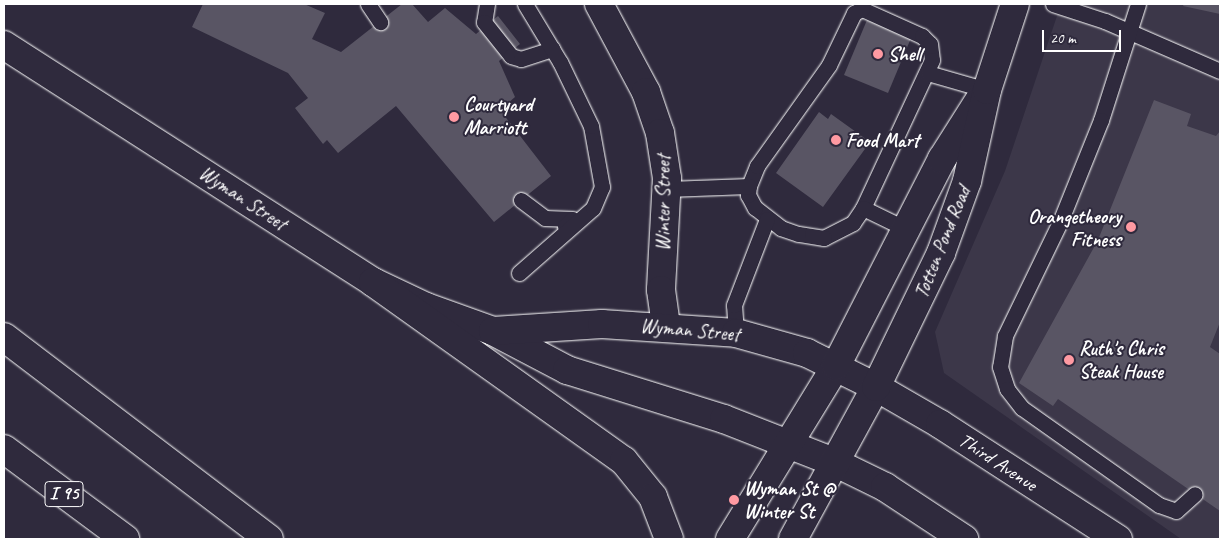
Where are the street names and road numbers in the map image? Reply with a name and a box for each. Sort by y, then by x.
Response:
street label: Winter Street [651,155,675,251]
street label: Wyman Street [195,161,291,235]
street label: Totten Pond Road [909,182,975,302]
street label: Wyman Street [639,314,741,346]
street label: Third Avenue [954,428,1042,496]
road number: I 95 [44,478,84,510]

